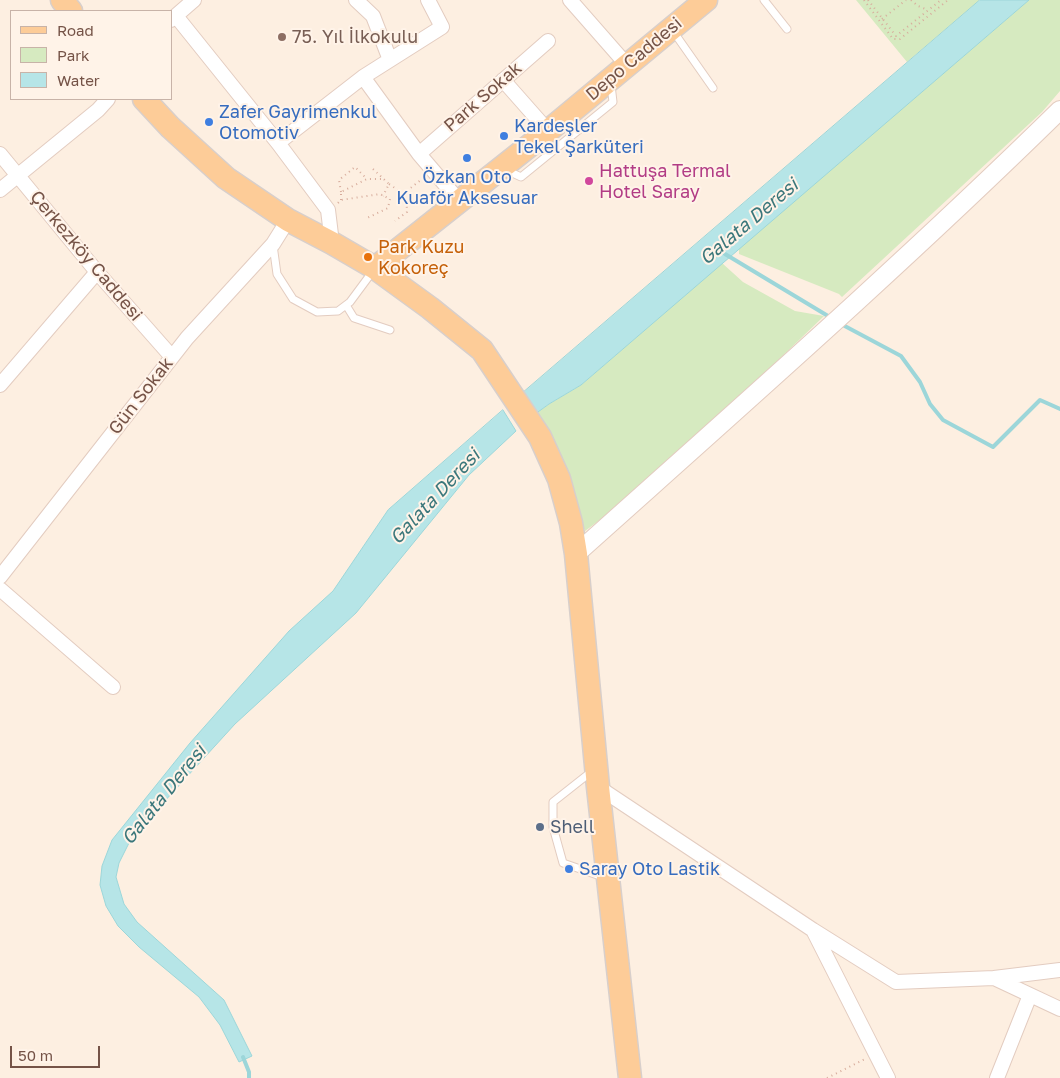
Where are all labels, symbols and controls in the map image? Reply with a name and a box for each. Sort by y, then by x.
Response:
legend [10,10,172,100]
street label: Depo Caddesi [582,13,686,105]
text: Road [57,21,94,39]
place label: 75. Yıl İlkokulu [292,26,418,48]
marker: 75. Yıl İlkokulu [276,31,288,43]
text: Park [57,46,89,64]
street label: Park Sokak [440,57,526,137]
text: Water [57,71,100,89]
place label: Zafer Gayrimenkul Otomotiv [219,101,377,144]
place label: Kardeşler Tekel Şarküteri [514,115,644,158]
marker: Zafer Gayrimenkul Otomotiv [203,116,215,128]
marker: Kardeşler Tekel Şarküteri [498,130,510,142]
marker: Özkan Oto Kuaför Aksesuar [461,152,473,164]
place label: Hattuşa Termal Hotel Saray [599,160,731,202]
place label: Özkan Oto Kuaför Aksesuar [396,166,538,208]
water label: Galata Deresi [695,174,803,270]
marker: Hattuşa Termal Hotel Saray [583,175,595,187]
street label: Çerkezköy Caddesi [25,187,147,325]
place label: Park Kuzu Kokoreç [378,236,464,278]
marker: Park Kuzu Kokoreç [362,251,374,263]
street label: Gün Sokak [104,353,178,439]
water label: Galata Deresi [385,445,485,549]
water label: Galata Deresi [117,741,211,849]
place label: Shell [550,816,595,838]
marker: Shell [534,821,546,833]
place label: Saray Oto Lastik [579,858,720,880]
marker: Saray Oto Lastik [563,863,575,875]
scale bar [12,1036,102,1068]
text: 50 m [18,1046,53,1064]

